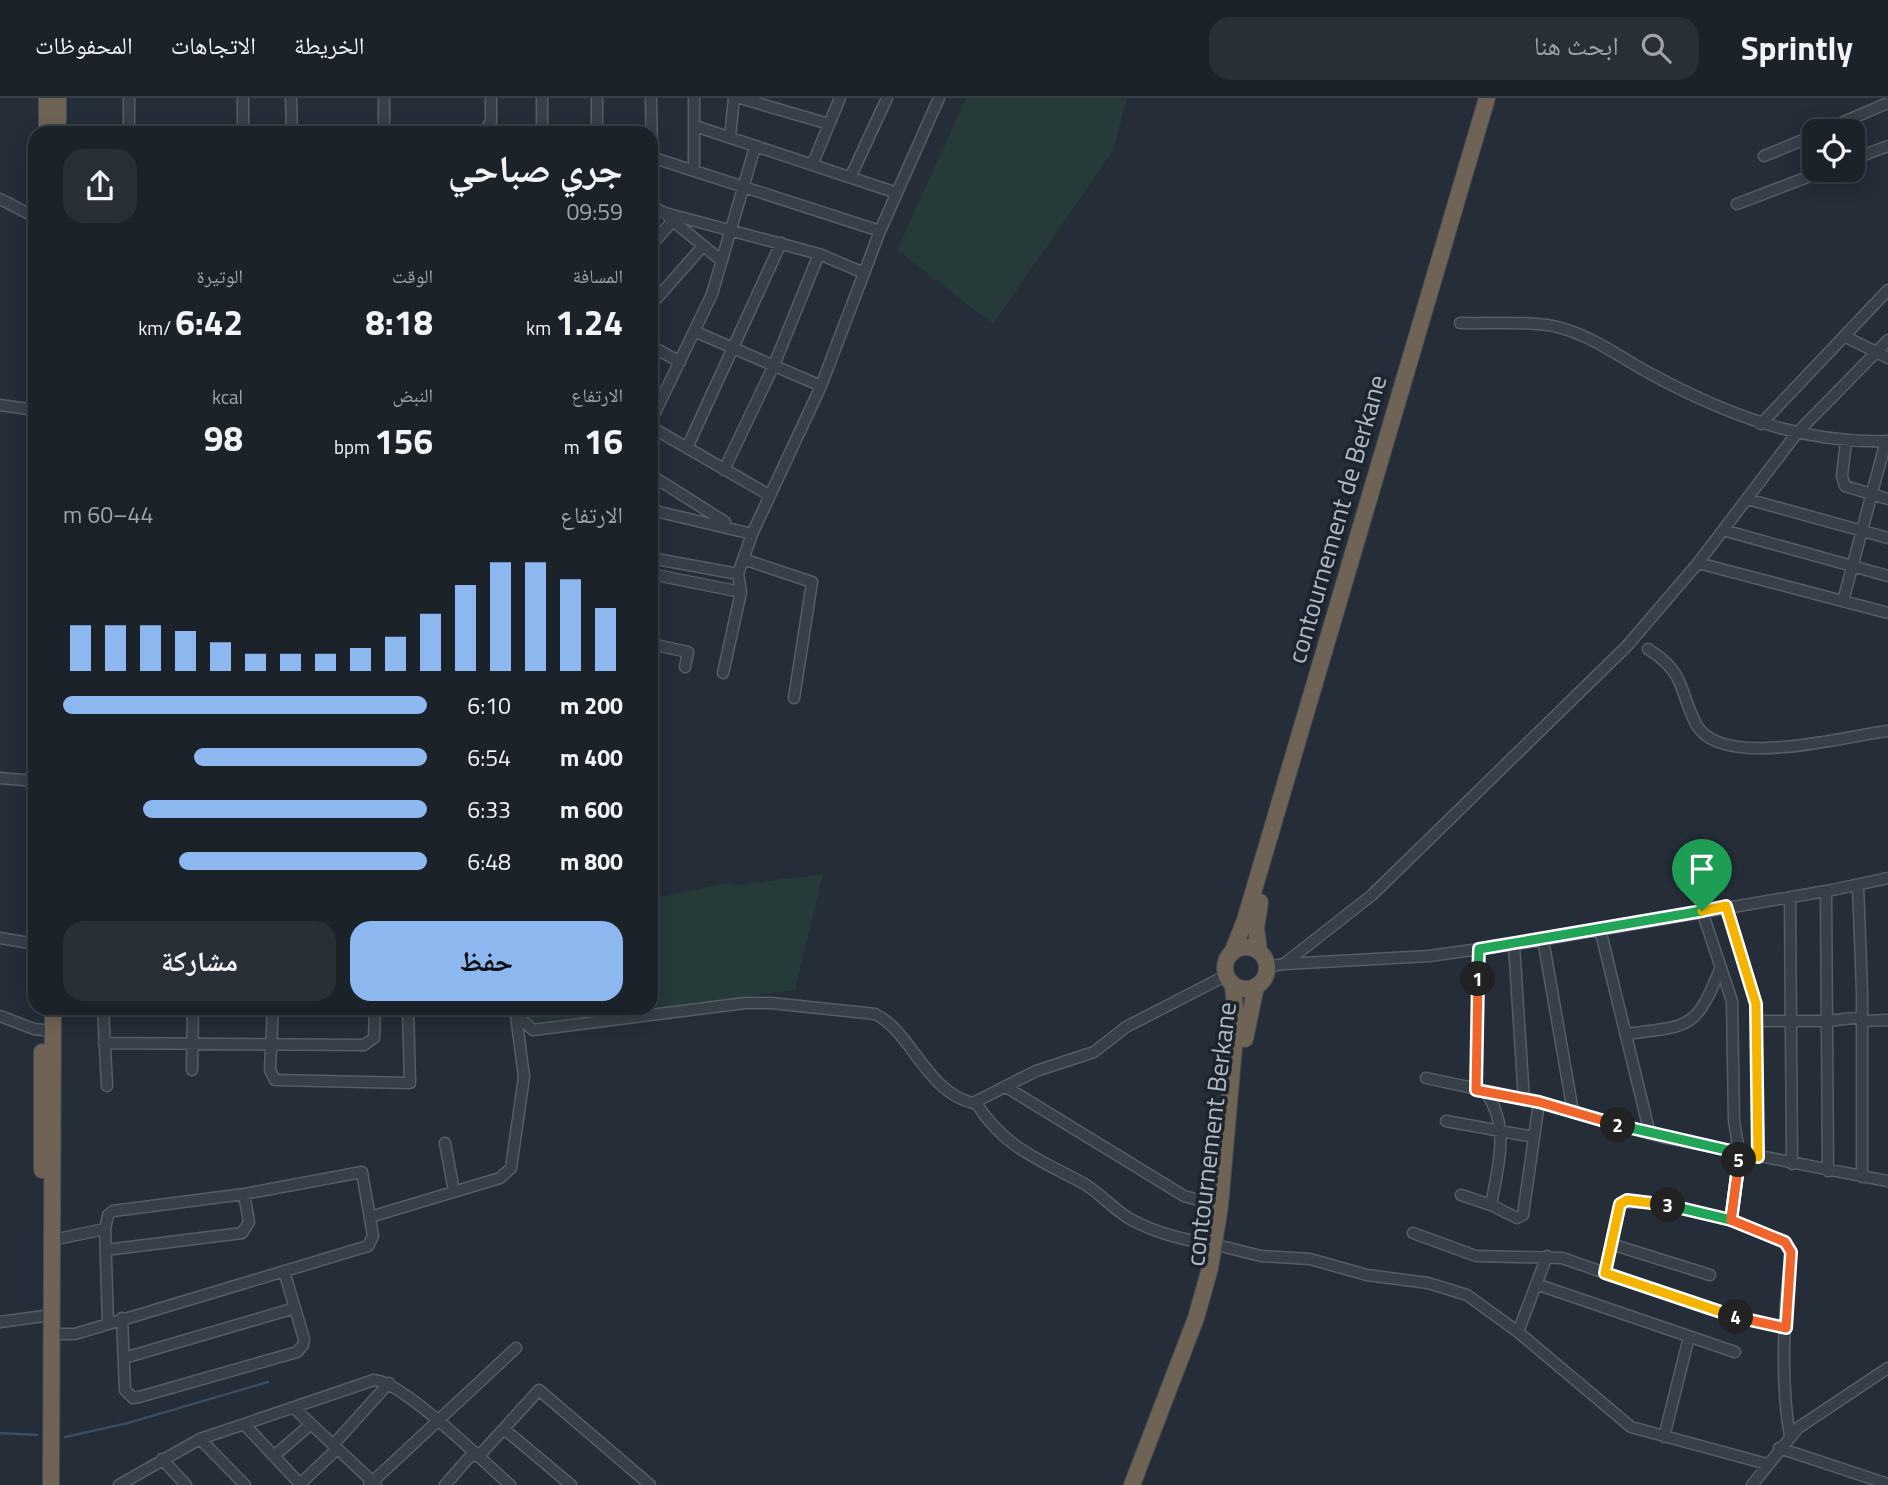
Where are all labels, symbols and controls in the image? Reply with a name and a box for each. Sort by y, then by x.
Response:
search box [1209,17,1699,80]
text: Sprintly [1741,23,1853,73]
text: ابحث هنا [1534,26,1619,65]
text: المحفوظات [35,27,133,63]
text: الاتجاهات [171,27,256,63]
text: الخريطة [294,27,365,63]
icon: search [1637,29,1675,67]
map controls [1802,119,1865,182]
button: locate [1802,119,1865,182]
text: جري صباحي [448,139,623,197]
button: share [63,149,137,223]
text: 09:59 [566,194,623,229]
text: الوتيرة [197,261,243,290]
text: الوقت [392,261,433,290]
text: المسافة [573,261,623,290]
text: 6:42 [175,295,243,349]
text: 8:18 [365,295,433,349]
text: 1.24 [555,295,623,349]
text: /km [138,313,175,342]
text: km [526,313,555,342]
street label: contournement de Berkane [1277,370,1396,668]
text: النبض [392,380,433,409]
text: الارتفاع [571,380,623,409]
text: kcal [212,382,243,411]
text: 98 [204,411,243,465]
text: 156 [374,414,433,468]
text: 16 [584,414,623,468]
text: bpm [334,432,374,461]
text: m [564,432,584,461]
text: 44–60 m [63,497,153,532]
text: الارتفاع [560,497,623,532]
text: 6:10 [467,688,511,723]
text: 200 m [560,688,623,723]
text: 6:54 [467,740,511,775]
text: 400 m [560,740,623,775]
text: 6:33 [467,792,511,827]
text: 600 m [560,792,623,827]
pin [1672,839,1732,911]
text: 6:48 [467,844,511,879]
text: 800 m [560,844,623,879]
icon: arrive [1683,850,1721,888]
button: مشاركة [63,921,336,1001]
button: حفظ [350,921,623,1001]
pin: 1 [1460,962,1496,996]
text: 1 [1472,964,1483,993]
street label: contournement Berkane [1175,1000,1246,1268]
pin: 2 [1600,1108,1636,1142]
text: 2 [1612,1110,1623,1139]
pin: 5 [1722,1142,1756,1178]
text: 5 [1733,1145,1744,1174]
pin: 3 [1650,1188,1686,1222]
text: 3 [1662,1190,1673,1219]
pin: 4 [1718,1300,1754,1334]
text: 4 [1730,1302,1741,1331]

